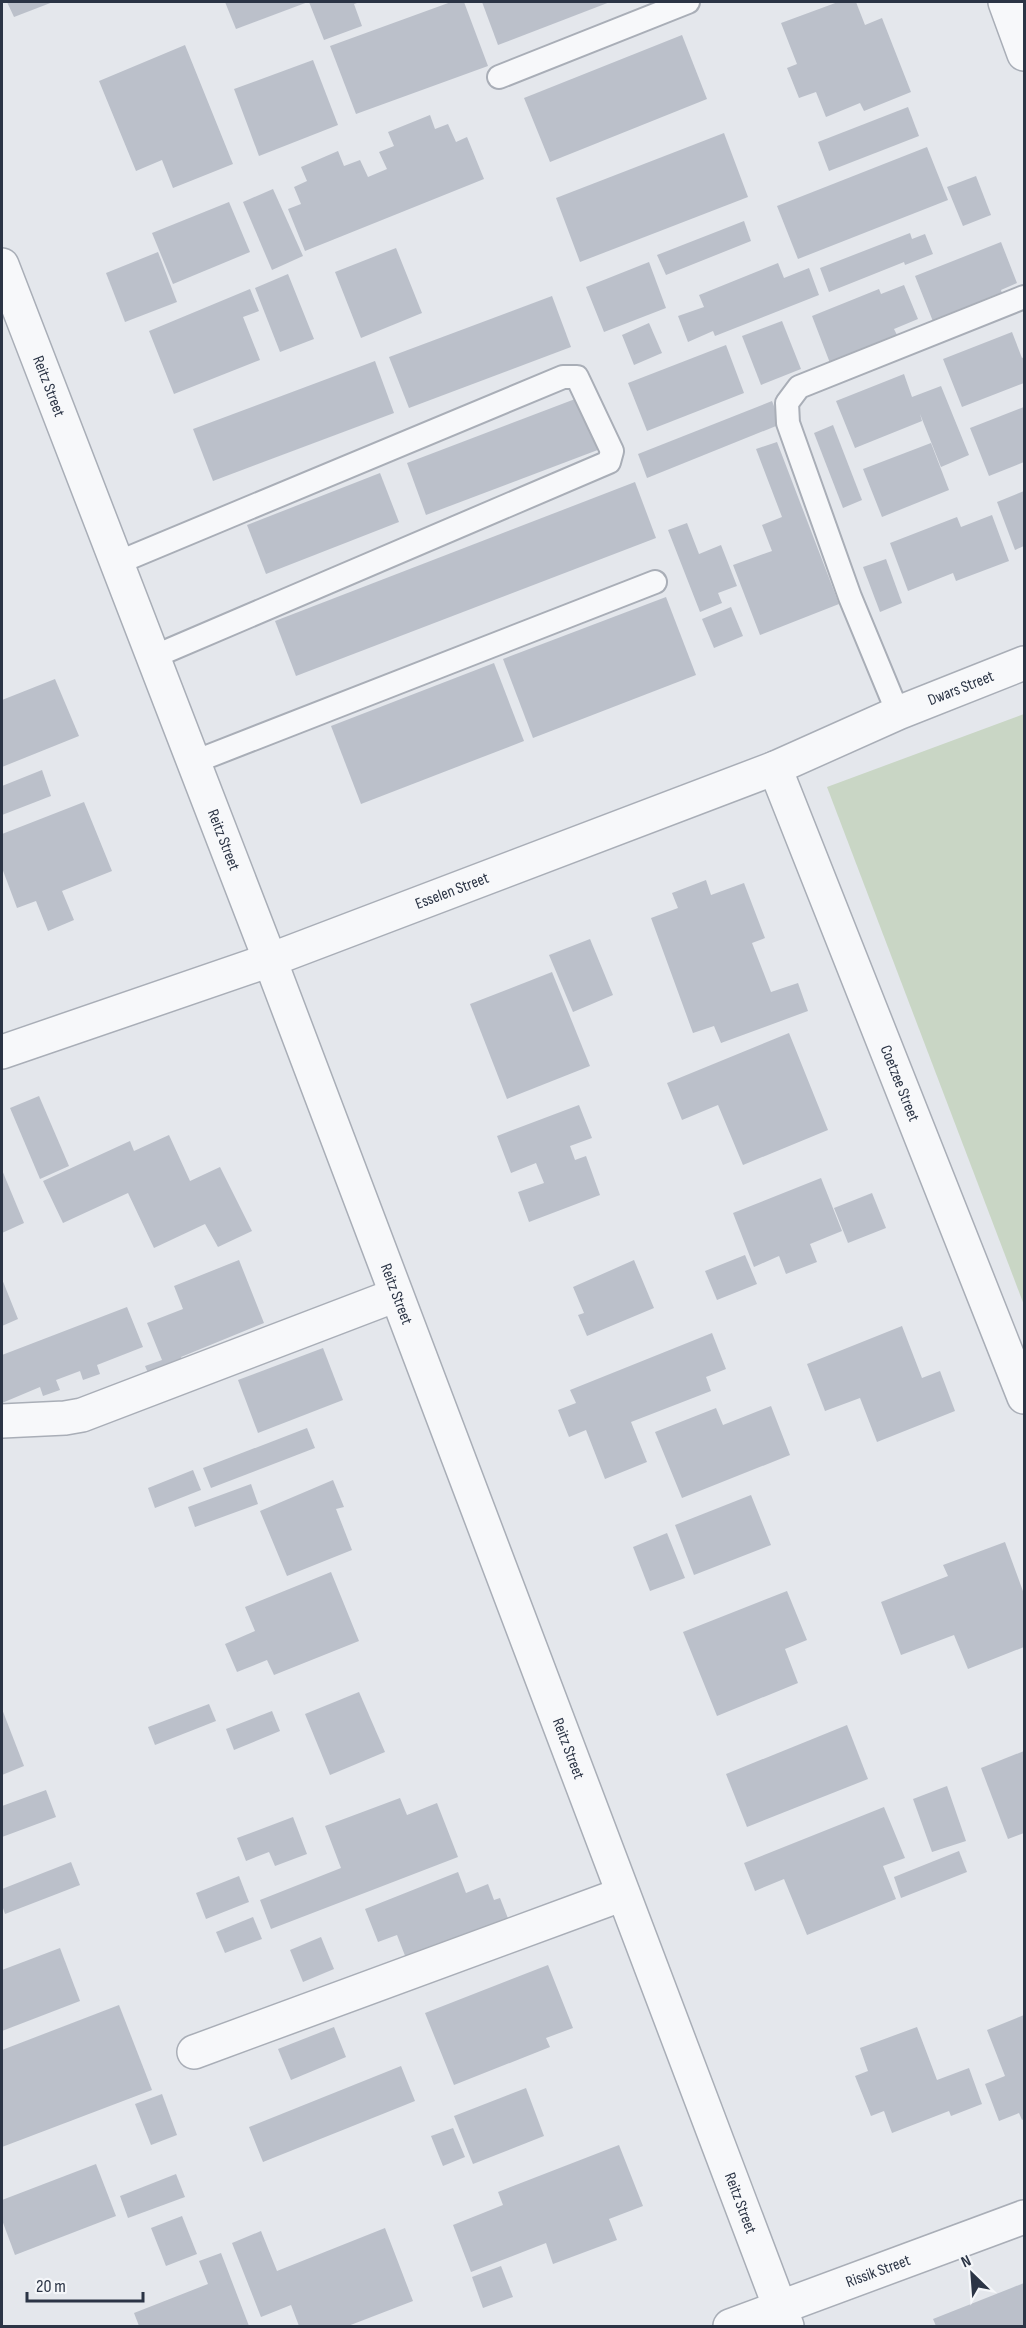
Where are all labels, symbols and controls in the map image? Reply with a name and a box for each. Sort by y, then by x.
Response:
street label: Reitz Street [28,353,69,420]
street label: Dwars Street [925,666,997,710]
street label: Reitz Street [203,807,244,873]
street label: Esselen Street [413,868,491,913]
street label: Coetzee Street [876,1042,923,1124]
street label: Reitz Street [376,1261,417,1327]
street label: Reitz Street [548,1715,589,1782]
street label: Reitz Street [720,2170,761,2236]
north arrow [942,2244,1002,2304]
street label: Rissik Street [843,2250,913,2292]
text: N [958,2251,974,2272]
scale bar [27,2265,142,2303]
text: 20 m [36,2276,66,2297]

